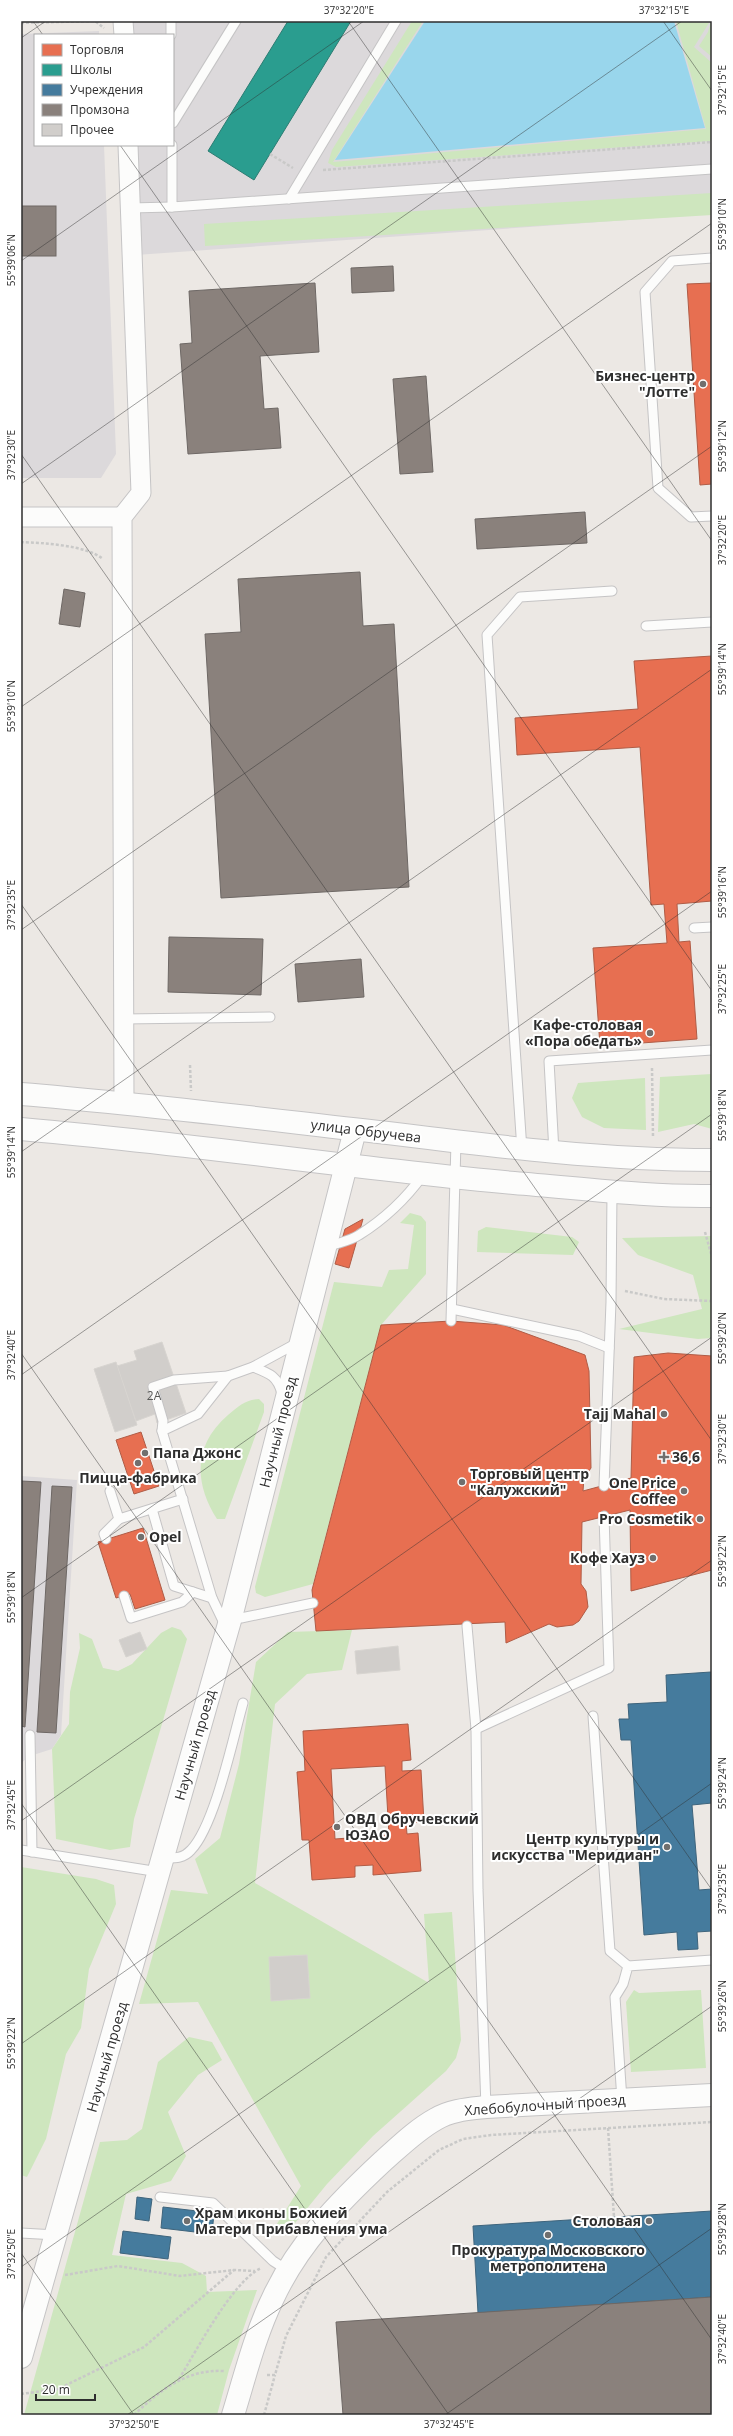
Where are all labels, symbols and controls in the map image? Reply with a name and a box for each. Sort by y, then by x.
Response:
text: 37°32'20"E [324,3,374,17]
text: 37°32'15"E [639,3,689,17]
legend [34,34,174,146]
text: Торговля [70,41,124,58]
text: Школы [70,61,112,78]
text: 37°32'15"E [715,65,729,115]
text: Учреждения [70,81,143,98]
text: Промзона [70,101,129,118]
text: Прочее [70,121,114,138]
text: 55°39'10"N [715,198,729,250]
text: 55°39'06"N [4,234,18,286]
place label: Бизнес-центр "Лотте" [595,366,695,401]
marker: Бизнес-центр "Лотте" [698,379,708,389]
text: 55°39'12"N [715,420,729,472]
text: 37°32'30"E [4,430,18,480]
text: 37°32'20"E [715,515,729,565]
text: 55°39'14"N [715,643,729,695]
text: 55°39'10"N [4,680,18,732]
text: 55°39'16"N [715,866,729,918]
text: 37°32'35"E [4,880,18,930]
text: 37°32'25"E [715,964,729,1014]
place label: Кафе-столовая «Пора обедать» [525,1015,642,1050]
marker: Кафе-столовая «Пора обедать» [645,1028,655,1038]
text: 55°39'18"N [715,1089,729,1141]
street label: улица Обручева [310,1114,422,1147]
text: 55°39'14"N [4,1126,18,1178]
text: 55°39'20"N [715,1312,729,1364]
text: 37°32'40"E [4,1330,18,1380]
street label: Научный проезд [254,1374,301,1490]
house number: 2А [147,1387,162,1404]
place label: Tajj Mahal [584,1404,656,1423]
marker: Tajj Mahal [659,1409,669,1419]
text: 37°32'30"E [715,1414,729,1464]
place label: Папа Джонс [153,1443,241,1462]
place label: 36,6 [672,1447,700,1466]
marker: Папа Джонс [140,1448,150,1458]
marker: 36,6 [659,1452,669,1462]
marker: Пицца-фабрика [133,1458,143,1468]
place label: Торговый центр "Калужский" [470,1464,589,1499]
place label: Пицца-фабрика [79,1468,197,1487]
place label: One Price Coffee [609,1473,676,1508]
marker: Торговый центр "Калужский" [457,1477,467,1487]
marker: One Price Coffee [679,1486,689,1496]
place label: Pro Cosmetik [599,1509,692,1528]
marker: Pro Cosmetik [695,1514,705,1524]
place label: Opel [149,1527,182,1546]
marker: Opel [136,1532,146,1542]
text: 55°39'22"N [715,1535,729,1587]
place label: Кофе Хауз [570,1548,645,1567]
marker: Кофе Хауз [648,1553,658,1563]
text: 55°39'18"N [4,1571,18,1623]
street label: Научный проезд [170,1687,219,1802]
text: 55°39'24"N [715,1757,729,1809]
text: 37°32'45"E [4,1780,18,1830]
place label: ОВД Обручевский ЮЗАО [345,1809,479,1844]
marker: ОВД Обручевский ЮЗАО [332,1822,342,1832]
place label: Центр культуры и искусства "Меридиан" [491,1829,659,1864]
marker: Центр культуры и искусства "Меридиан" [662,1842,672,1852]
text: 37°32'35"E [715,1864,729,1914]
text: 55°39'26"N [715,1980,729,2032]
street label: Научный проезд [82,1999,131,2114]
text: 55°39'22"N [4,2017,18,2069]
street label: Хлебобулочный проезд [464,2089,626,2120]
place label: Храм иконы Божией Матери Прибавления ума [195,2203,387,2238]
text: 55°39'28"N [715,2203,729,2255]
place label: Столовая [572,2211,641,2230]
marker: Храм иконы Божией Матери Прибавления ума [182,2216,192,2226]
marker: Столовая [644,2216,654,2226]
text: 37°32'50"E [4,2229,18,2279]
marker: Прокуратура Московского метрополитена [543,2230,553,2240]
place label: Прокуратура Московского метрополитена [451,2240,645,2275]
text: 37°32'40"E [715,2314,729,2364]
scale bar [36,2376,95,2402]
text: 20 m [42,2381,70,2398]
text: 37°32'50"E [109,2417,159,2431]
text: 37°32'45"E [424,2417,474,2431]

